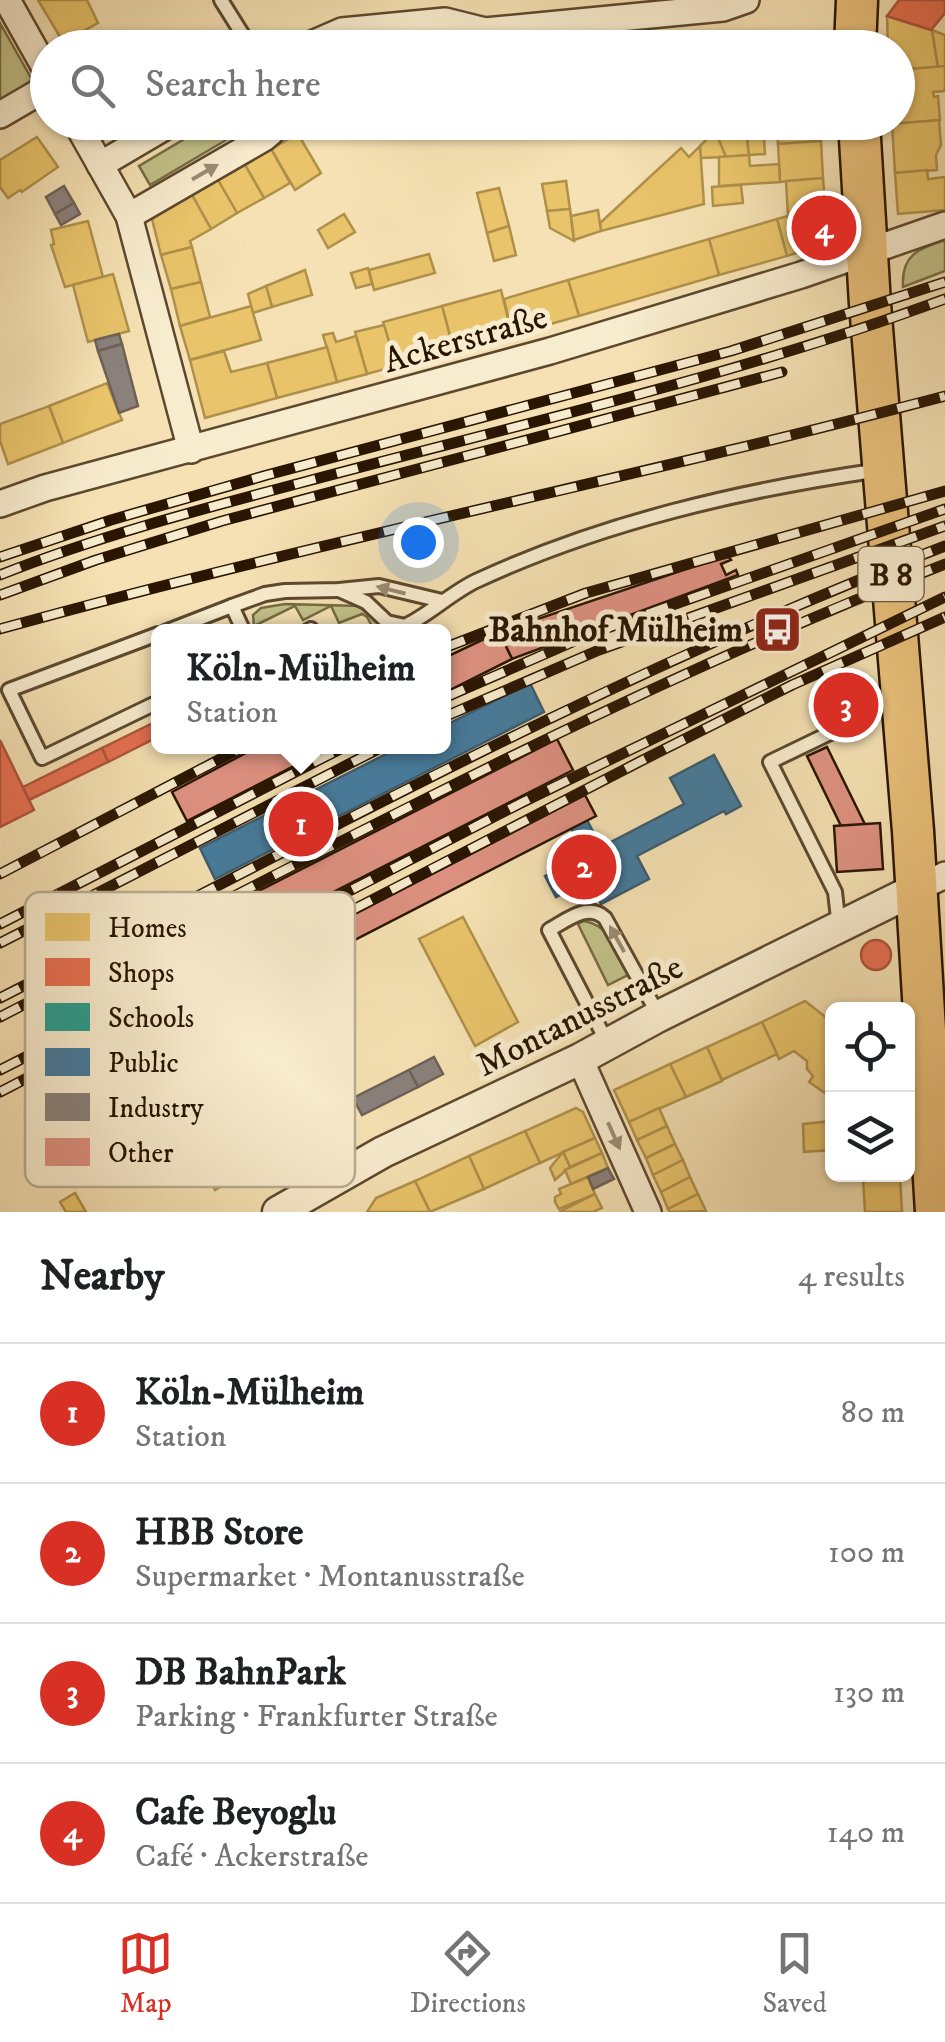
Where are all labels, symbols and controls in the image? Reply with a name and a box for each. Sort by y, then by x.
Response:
search box [30,30,915,140]
icon: search [65,58,120,113]
text: Search here [145,61,321,109]
one-way arrow [190,164,219,181]
pin: 4 [792,190,856,266]
street label: Ackerstraße [379,296,553,384]
your location [393,517,444,568]
road number: B 8 [858,547,924,601]
one-way arrow [375,582,406,598]
bus stop icon: Bahnhof Mülheim [752,603,804,655]
place label: Bahnhof Mülheim [488,609,743,653]
popup [151,624,451,754]
text: Köln-Mülheim [186,645,416,693]
pin: 3 [814,668,878,742]
text: Station [186,693,278,733]
pin: 1 [268,786,334,862]
pin: 2 [552,830,616,904]
legend [25,892,355,1187]
text: Homes [108,911,187,946]
one-way arrow [608,925,625,954]
street label: Montanusstraße [469,946,691,1088]
text: Shops [108,956,174,991]
text: Schools [108,1001,194,1036]
map controls [825,1002,915,1182]
button: locate [825,1002,915,1092]
text: Public [108,1046,178,1081]
text: Industry [108,1091,204,1126]
button: layers [825,1092,915,1182]
one-way arrow [606,1121,622,1151]
text: Other [108,1136,174,1171]
text: Nearby [40,1251,164,1303]
text: 4 results [798,1257,905,1297]
text: Köln-Mülheim [135,1369,364,1417]
text: 1 [67,1393,78,1433]
text: 80 m [841,1393,905,1433]
text: Station [135,1417,226,1457]
text: HBB Store [135,1509,303,1557]
text: 2 [65,1533,80,1573]
text: 100 m [828,1533,905,1573]
text: Supermarket · Montanusstraße [135,1557,525,1597]
text: DB BahnPark [135,1649,346,1697]
text: 3 [67,1673,78,1713]
text: 130 m [833,1673,905,1713]
text: Parking · Frankfurter Straße [135,1697,498,1737]
text: Cafe Beyoglu [135,1789,337,1837]
text: 4 [63,1813,82,1853]
text: 140 m [827,1813,905,1853]
text: Café · Ackerstraße [135,1837,369,1877]
tab: Map [118,1926,173,2021]
tab: Directions [410,1926,526,2021]
tab: Saved [762,1926,827,2021]

